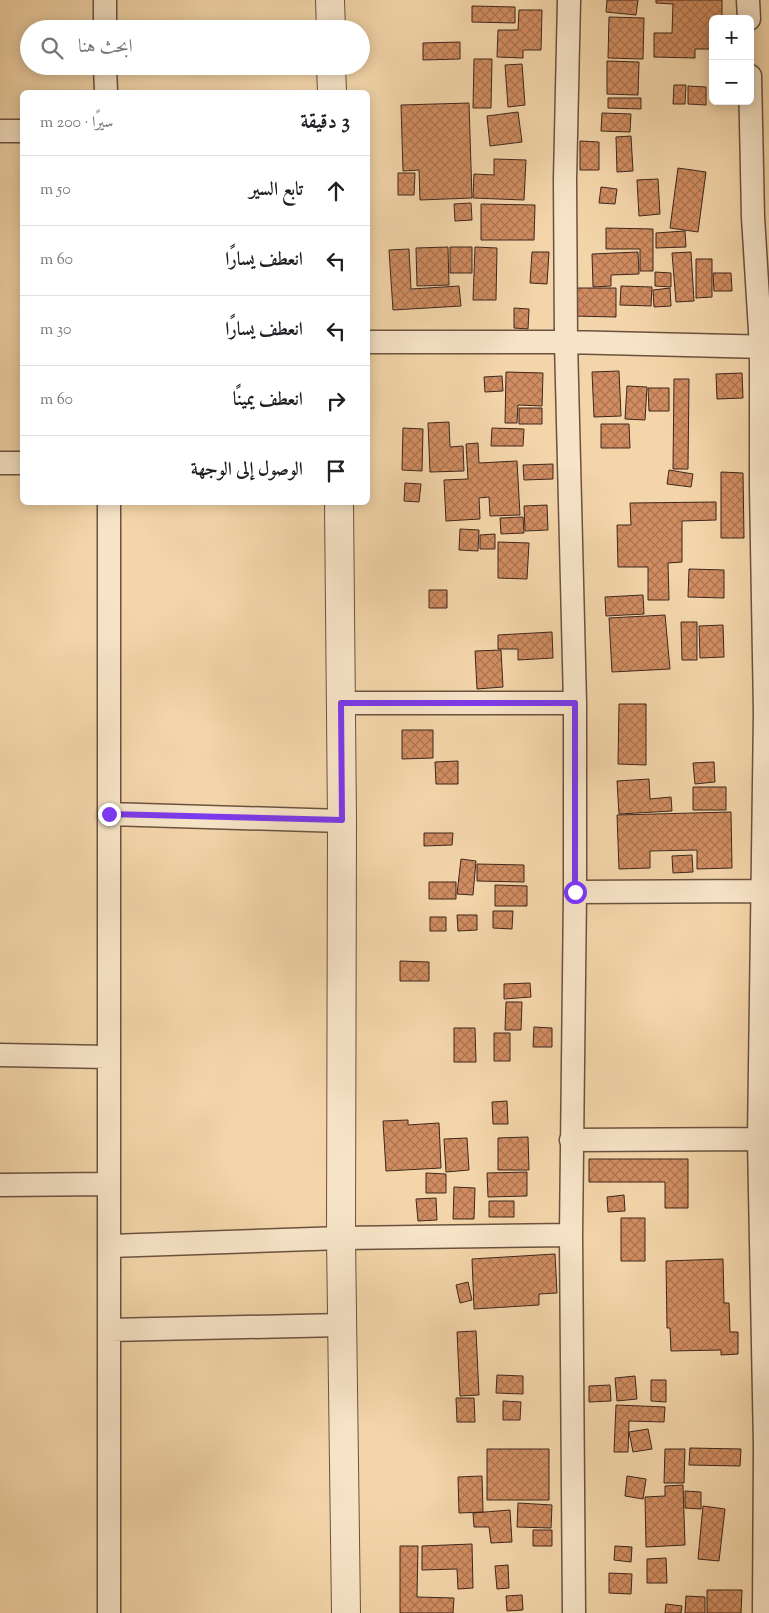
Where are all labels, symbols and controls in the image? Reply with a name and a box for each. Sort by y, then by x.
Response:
map controls [709,15,754,105]
button: + [709,15,754,60]
search box [20,20,370,75]
icon: search [38,34,66,62]
text: ابحث هنا [78,34,133,61]
button: − [709,60,754,105]
text: 3 دقيقة [300,108,350,138]
text: سيرًا · 200 m [40,112,113,135]
text: تابع السير [249,177,303,204]
icon: ahead [322,177,350,205]
text: 50 m [40,179,71,202]
text: انعطف يسارًا [225,247,303,274]
icon: left [322,247,350,275]
text: 60 m [40,249,73,272]
text: انعطف يسارًا [225,317,303,344]
icon: left [322,317,350,345]
text: 30 m [40,319,71,342]
text: انعطف يمينًا [233,387,303,414]
icon: right [322,387,350,415]
text: 60 m [40,389,73,412]
text: الوصول إلى الوجهة [191,457,303,484]
icon: arrive [322,457,350,485]
route end [98,803,121,826]
route start [564,881,587,904]

